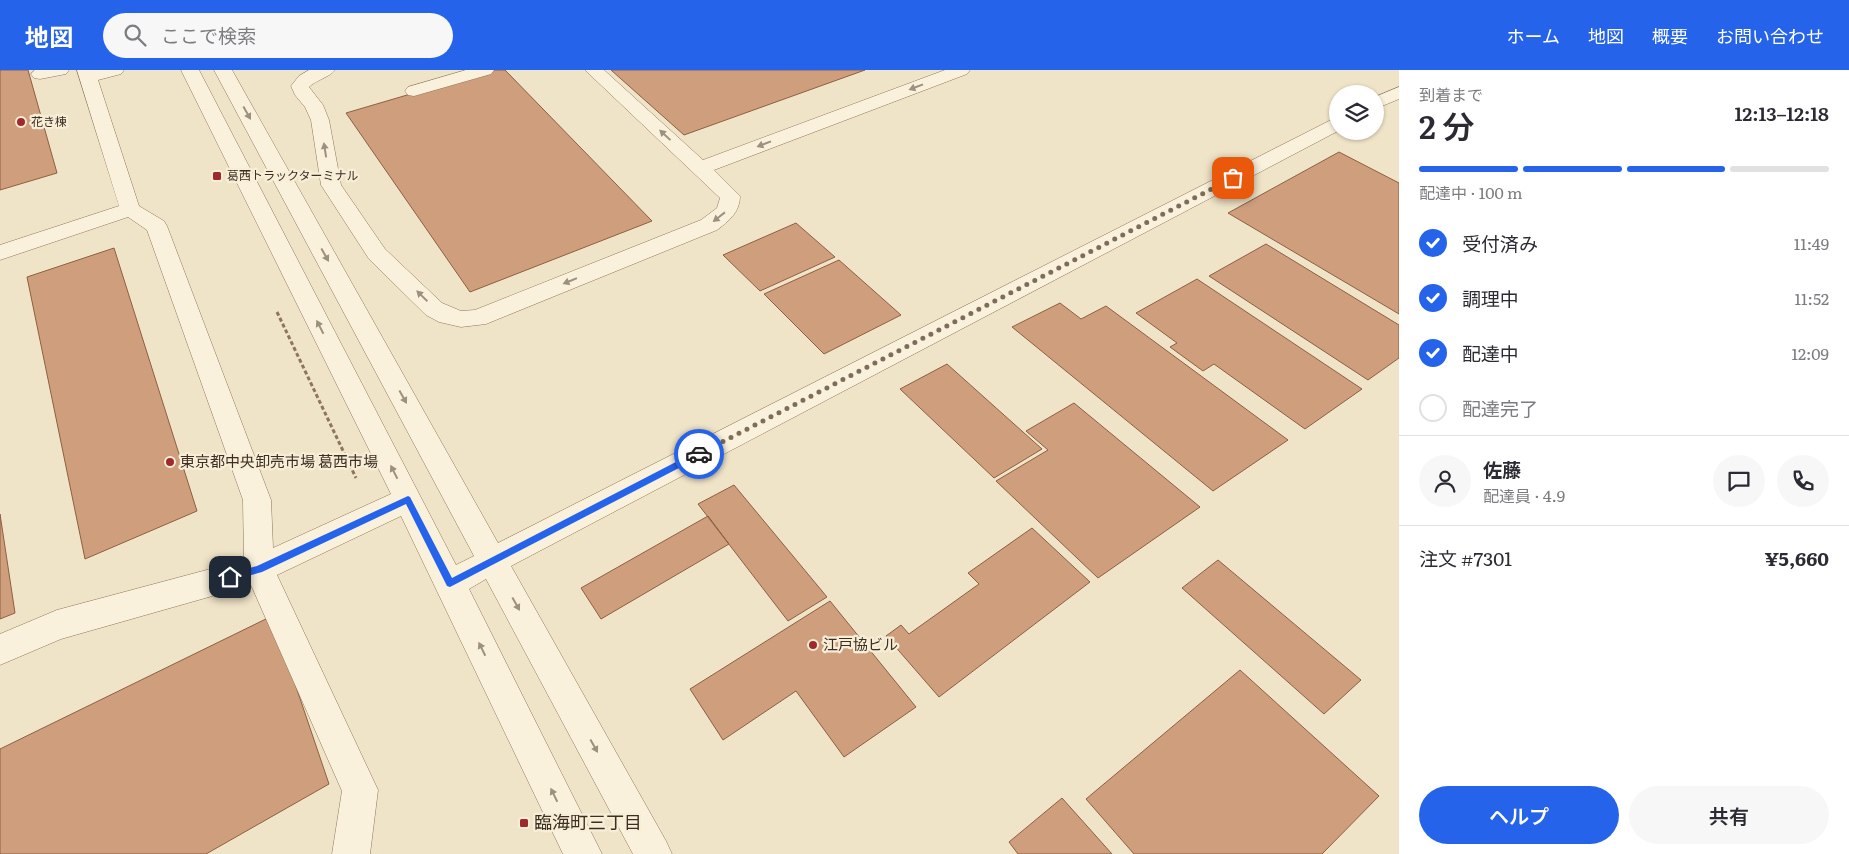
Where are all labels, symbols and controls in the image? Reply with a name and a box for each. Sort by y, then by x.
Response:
search box [103,13,453,58]
text: 地図 [25,18,73,53]
icon: search [121,21,149,49]
text: ここで検索 [161,21,256,49]
text: ホーム [1507,22,1560,49]
text: 地図 [1588,22,1624,49]
text: 概要 [1652,22,1688,49]
text: お問い合わせ [1716,22,1824,49]
text: 到着まで [1419,82,1483,106]
one-way arrow [908,83,923,91]
map controls [1329,85,1384,140]
button: layers [1329,85,1384,140]
text: 12:13–12:18 [1734,99,1829,127]
text: 2 分 [1419,101,1474,149]
one-way arrow [242,106,251,119]
place label: 花き棟 [31,112,67,130]
marker: 花き棟 [15,116,27,128]
one-way arrow [660,129,672,141]
one-way arrow [756,140,771,148]
one-way arrow [321,142,329,158]
pin [1212,157,1254,199]
icon: bag [1219,164,1247,192]
place label: 葛西トラックターミナル [227,166,359,184]
marker: 葛西トラックターミナル [211,170,223,182]
text: 配達中 · 100 m [1419,180,1522,204]
one-way arrow [713,212,726,223]
icon: check [1419,229,1447,257]
text: 受付済み [1462,229,1538,257]
text: 11:49 [1794,231,1829,255]
one-way arrow [321,248,329,262]
one-way arrow [562,277,577,285]
icon: check [1419,284,1447,312]
text: 調理中 [1462,284,1519,312]
text: 11:52 [1795,286,1829,310]
one-way arrow [416,291,428,303]
one-way arrow [316,320,324,334]
icon: check [1419,339,1447,367]
text: 配達中 [1462,339,1519,367]
text: 12:09 [1791,341,1829,365]
one-way arrow [399,390,407,405]
text: 配達完了 [1462,394,1538,422]
courier [674,429,724,479]
icon: car [685,440,713,468]
place label: 東京都中央卸売市場 葛西市場 [180,449,378,472]
button: person [1419,455,1471,507]
text: 佐藤 [1483,455,1521,483]
button: chat [1713,455,1765,507]
button: phone [1777,455,1829,507]
marker: 東京都中央卸売市場 葛西市場 [164,456,176,468]
one-way arrow [390,465,398,479]
text: 配達員 · 4.9 [1483,483,1565,507]
text: 注文 #7301 [1419,544,1512,572]
text: ¥5,660 [1764,544,1829,572]
pin [209,556,251,598]
icon: home [216,563,244,591]
one-way arrow [512,596,520,611]
place label: 江戸協ビル [823,632,898,655]
marker: 江戸協ビル [807,639,819,651]
one-way arrow [478,642,486,656]
one-way arrow [590,739,598,754]
button: ヘルプ [1419,786,1619,844]
button: 共有 [1629,786,1829,844]
one-way arrow [550,787,558,802]
place label: 臨海町三丁目 [534,808,642,835]
marker: 臨海町三丁目 [518,817,530,829]

